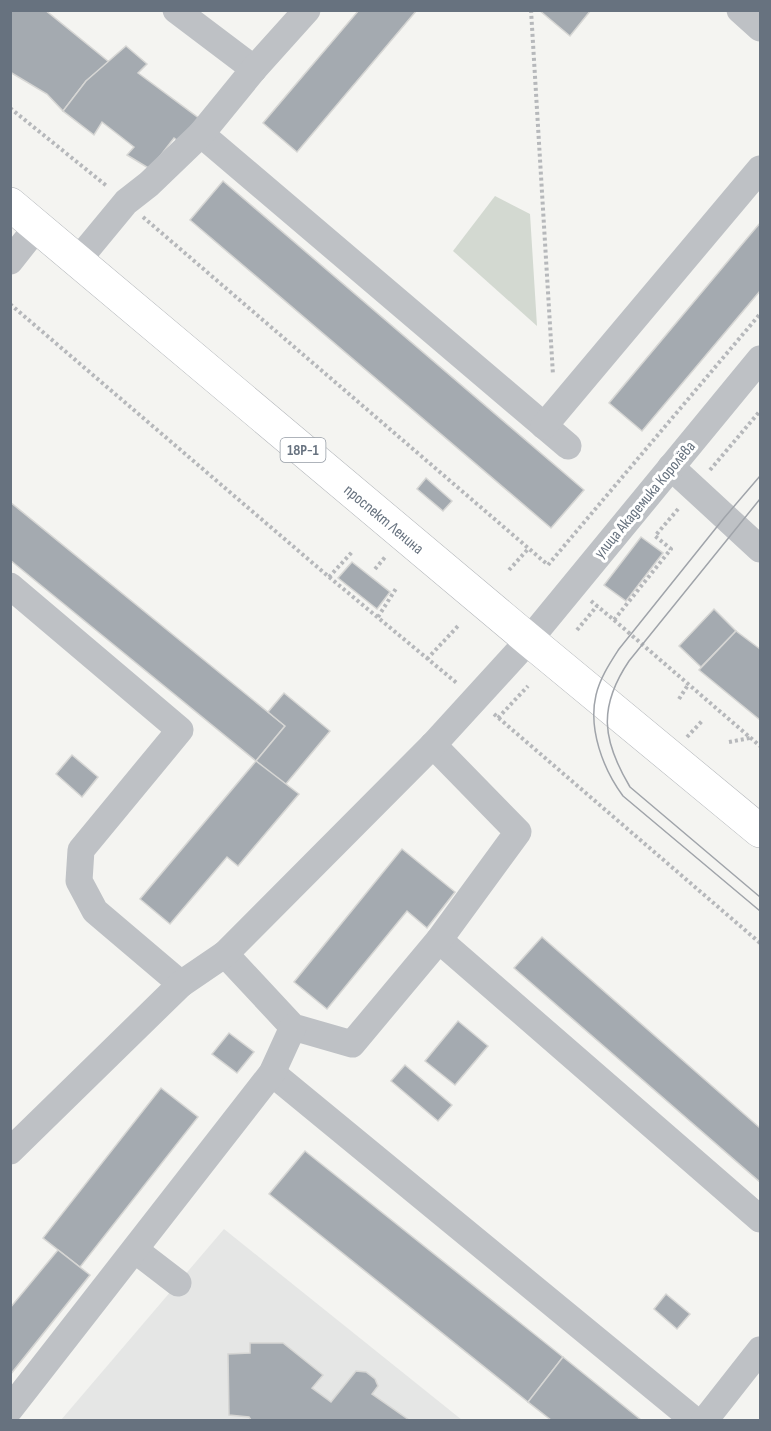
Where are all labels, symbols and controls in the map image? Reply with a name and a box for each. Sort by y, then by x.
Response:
road number: 18Р-1 [280,438,326,462]
street label: улица Академика Королёва [591,438,700,562]
street label: проспект Ленина [340,481,427,559]

